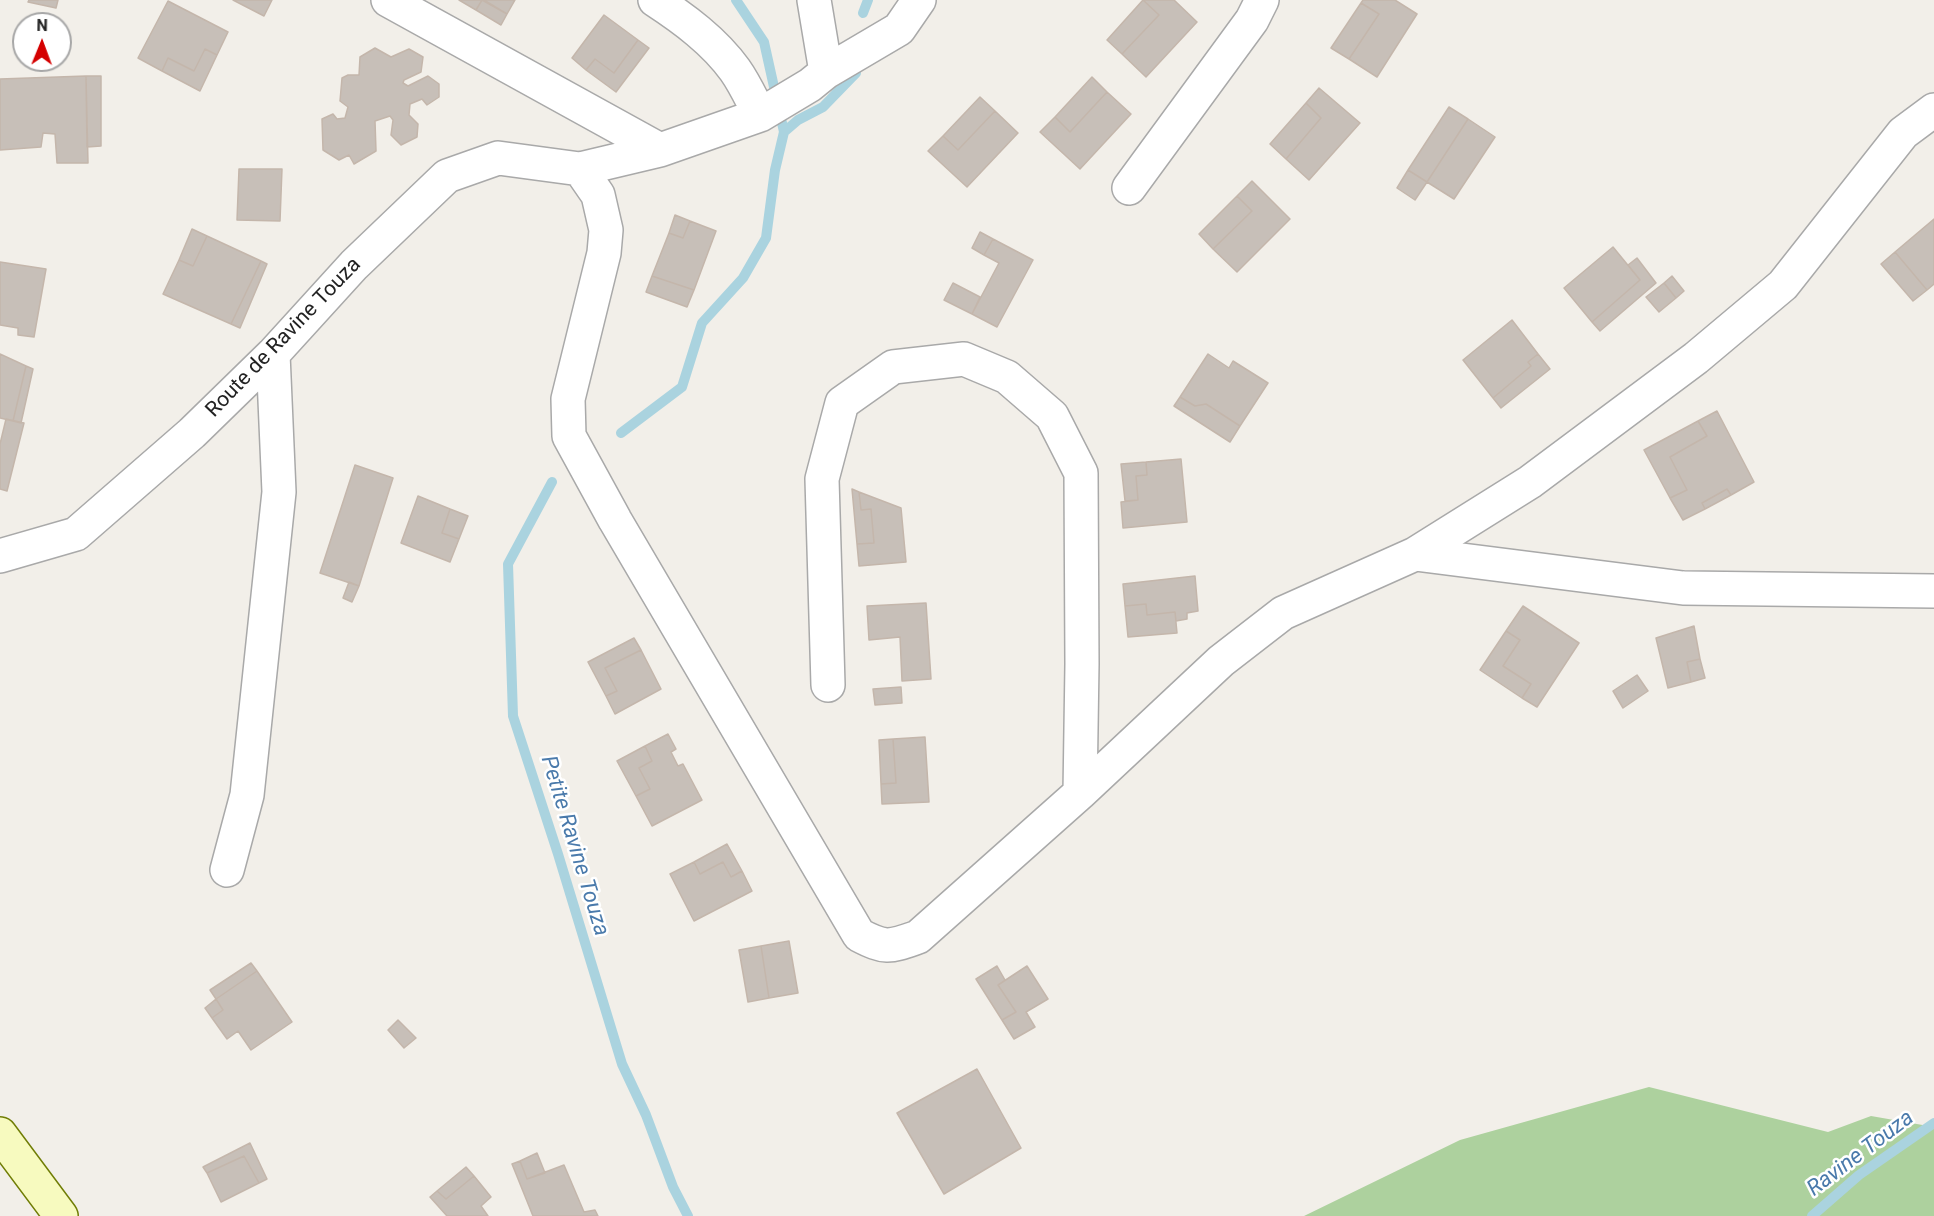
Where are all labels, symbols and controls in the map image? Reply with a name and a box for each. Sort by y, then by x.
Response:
north arrow [12,12,72,72]
text: N [36,16,48,35]
street label: Route de Ravine Touza [201,253,367,423]
water label: Petite Ravine Touza [534,753,614,939]
water label: Ravine Touza [1803,1105,1919,1203]

